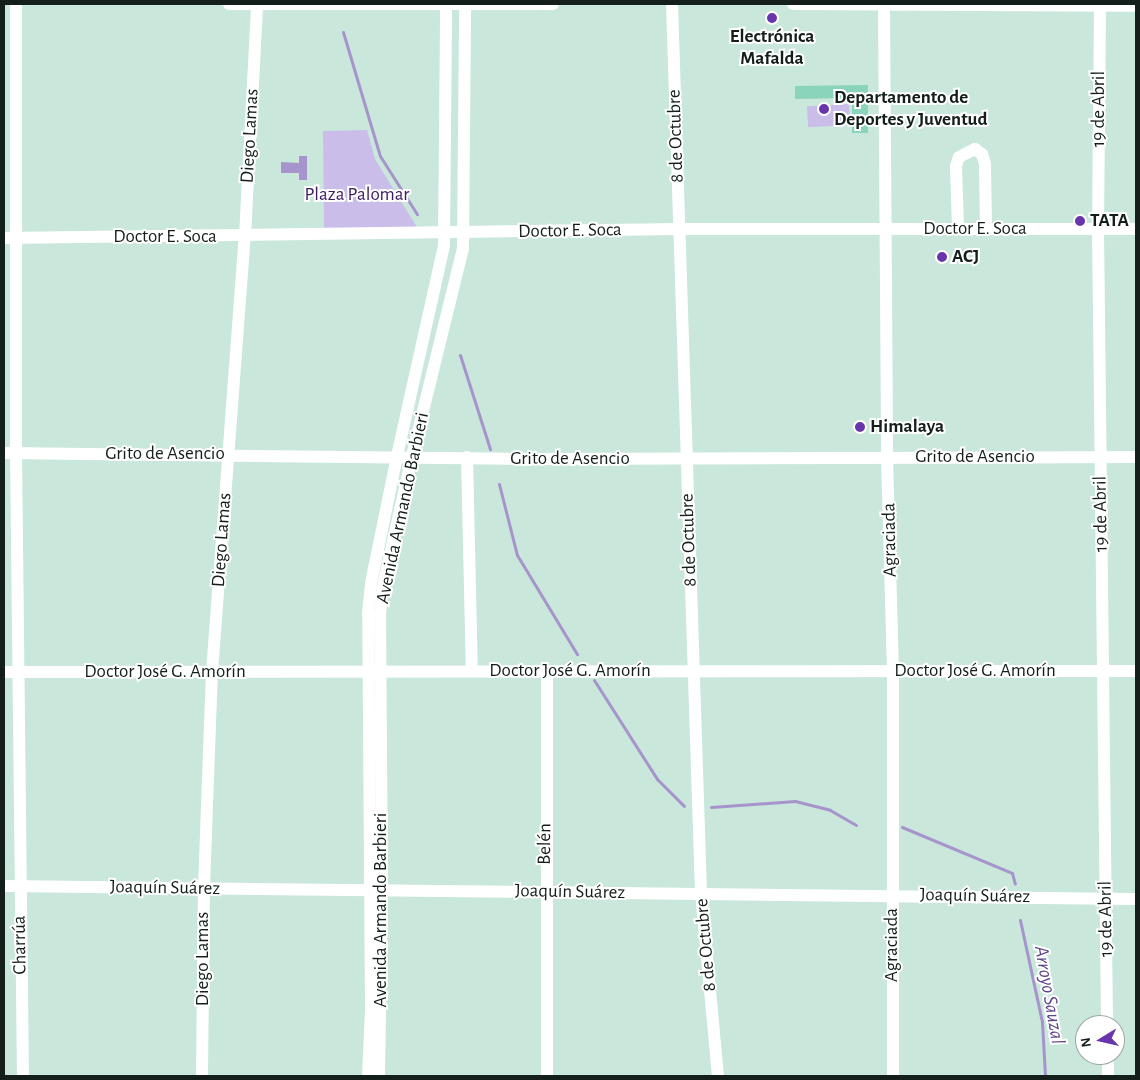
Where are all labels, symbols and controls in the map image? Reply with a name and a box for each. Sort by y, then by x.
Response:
marker: Electrónica Mafalda [766,12,778,24]
place label: Electrónica Mafalda [730,26,814,70]
street label: 19 de Abril [1088,71,1110,147]
place label: Departamento de Deportes y Juventud [834,87,987,131]
street label: Diego Lamas [236,88,264,184]
street label: 8 de Octubre [663,89,689,183]
marker: Departamento de Deportes y Juventud [818,103,830,115]
park label: Plaza Palomar [304,184,410,206]
place label: TATA [1090,210,1129,232]
marker: TATA [1074,215,1086,227]
street label: Doctor E. Soca [923,218,1027,240]
street label: Doctor E. Soca [518,219,622,243]
street label: Doctor E. Soca [113,226,217,248]
place label: ACJ [952,246,979,268]
marker: ACJ [936,251,948,263]
street label: Avenida Armando Barbieri [372,410,434,606]
place label: Himalaya [870,416,944,438]
marker: Himalaya [854,421,866,433]
street label: Grito de Asencio [105,443,225,465]
street label: Grito de Asencio [915,446,1035,468]
street label: Grito de Asencio [510,448,630,470]
street label: 19 de Abril [1089,476,1113,552]
street label: Diego Lamas [207,492,237,588]
street label: 8 de Octubre [676,493,702,587]
street label: Agraciada [878,503,902,577]
street label: Doctor José G. Amorín [489,660,651,682]
street label: Doctor José G. Amorín [894,660,1056,682]
street label: Doctor José G. Amorín [84,661,246,683]
street label: Avenida Armando Barbieri [370,813,392,1007]
street label: Belén [533,823,557,865]
street label: Joaquín Suárez [110,876,220,900]
street label: Joaquín Suárez [515,880,625,904]
street label: 19 de Abril [1094,881,1118,957]
street label: Joaquín Suárez [920,884,1030,908]
street label: 8 de Octubre [691,897,721,993]
street label: Agraciada [881,908,903,982]
street label: Diego Lamas [192,912,214,1006]
street label: Charrúa [8,915,32,975]
water label: Arroyo Sauzal [1029,944,1069,1046]
north arrow [1075,1015,1125,1065]
text: N [1078,1036,1094,1048]

